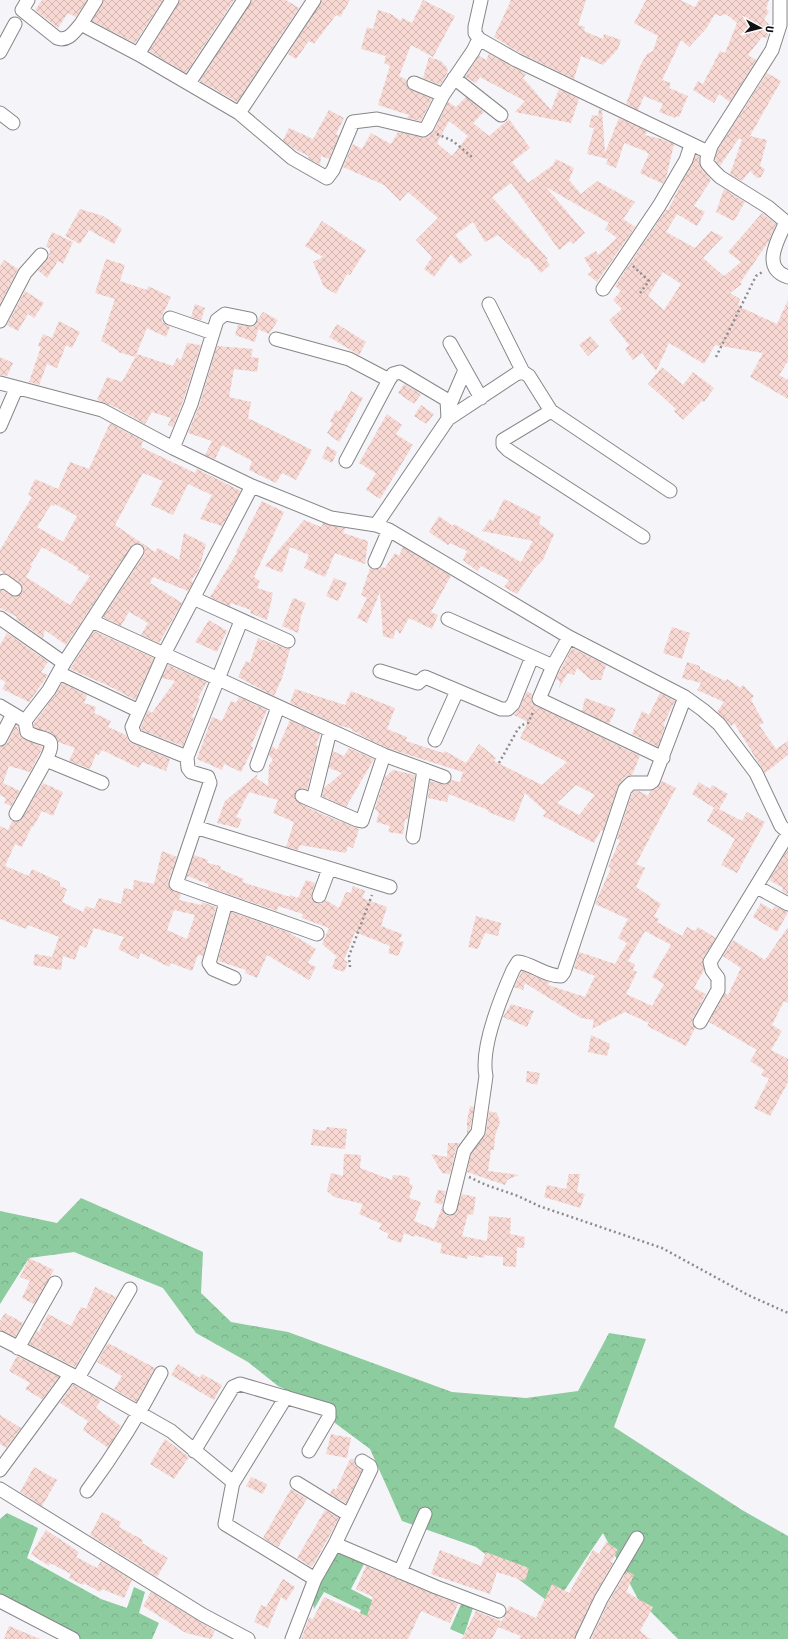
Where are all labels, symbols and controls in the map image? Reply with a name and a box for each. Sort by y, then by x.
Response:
north arrow [740,8,780,48]
text: U [763,25,776,33]

